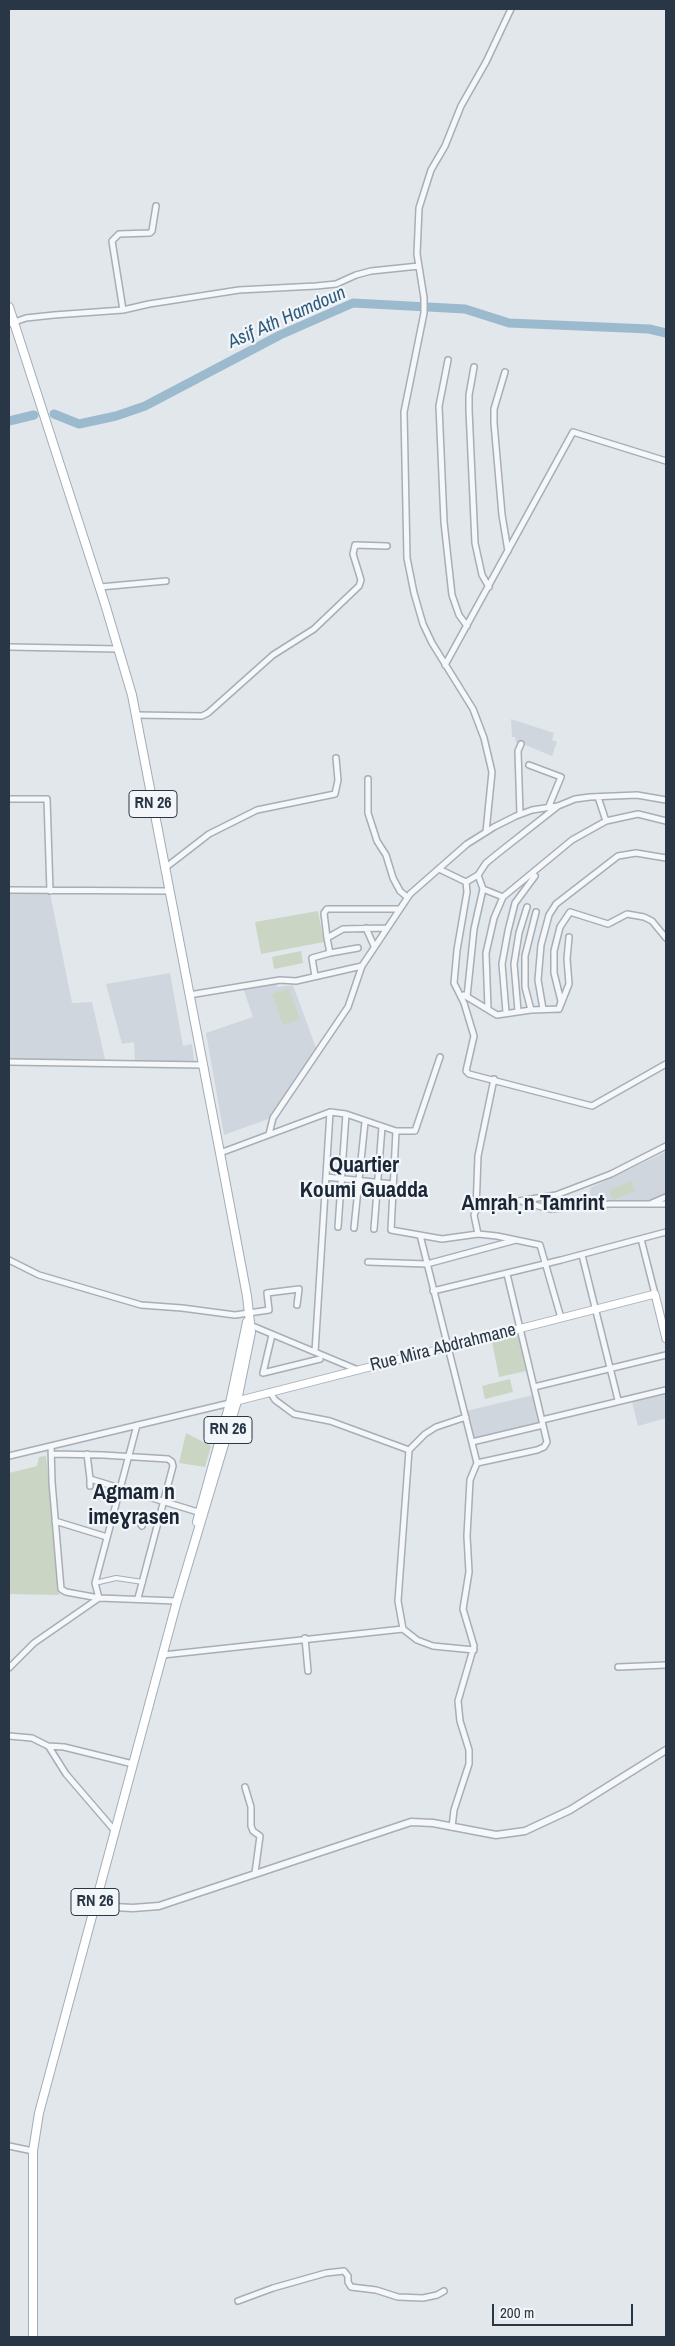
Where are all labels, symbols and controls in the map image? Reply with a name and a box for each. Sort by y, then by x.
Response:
water label: Asif Ath Hamdoun [225,282,349,354]
road number: RN 26 [129,791,177,818]
district label: Quartier Koumi Guadda [300,1153,428,1204]
district label: Amṛaḥ n Tamrint [461,1191,605,1217]
street label: Rue Mira Abdrahmane [368,1319,518,1377]
road number: RN 26 [204,1416,252,1444]
district label: Agmam n imeɣrasen [88,1480,180,1532]
road number: RN 26 [71,1888,119,1915]
scale bar [495,2294,636,2326]
text: 200 m [500,2302,534,2323]

